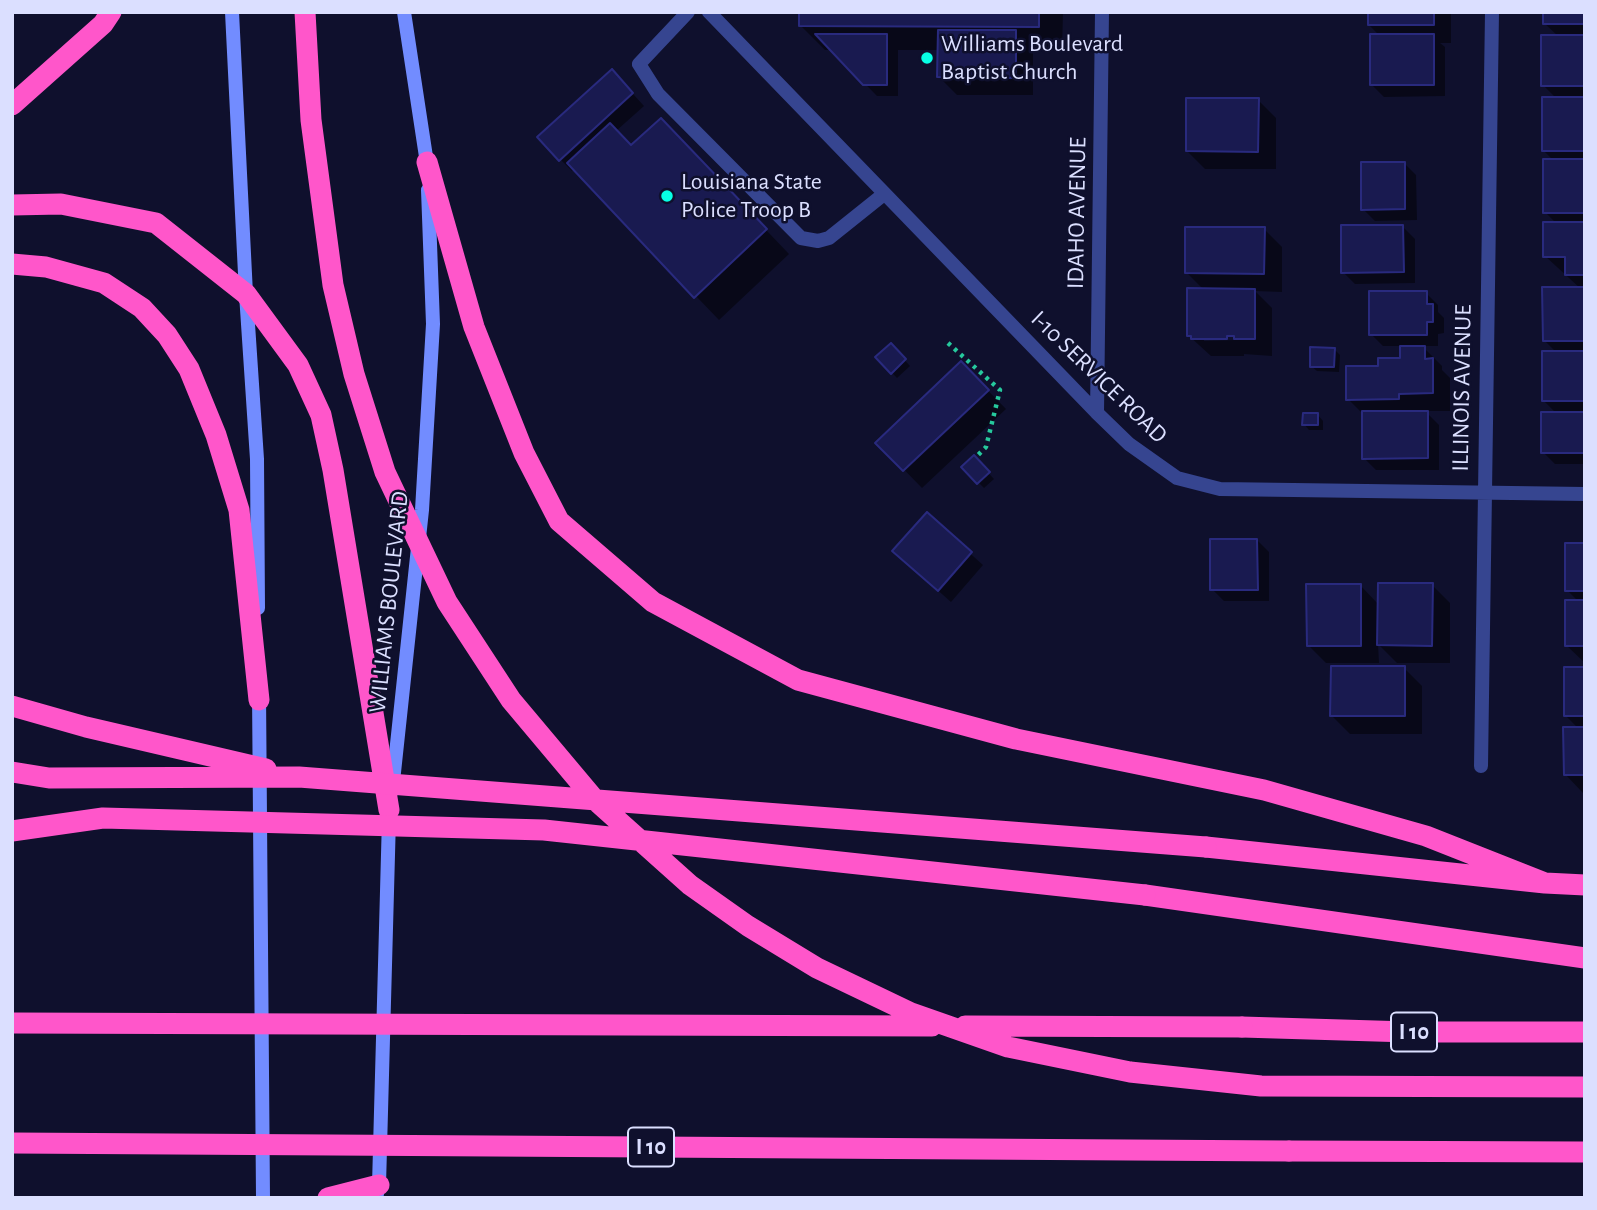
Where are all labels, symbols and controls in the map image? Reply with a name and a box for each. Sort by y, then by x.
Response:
place label: Williams Boulevard Baptist Church [941,30,1123,86]
marker: Williams Boulevard Baptist Church [919,50,935,66]
street label: IDAHO AVENUE [1061,137,1093,289]
place label: Louisiana State Police Troop B [681,168,822,224]
marker: Louisiana State Police Troop B [659,188,675,204]
street label: ILLINOIS AVENUE [1446,304,1478,472]
street label: I-10 SERVICE ROAD [1025,305,1173,449]
street label: WILLIAMS BOULEVARD [363,490,415,714]
road number: I 10 [1391,1012,1437,1051]
road number: I 10 [628,1128,674,1166]

